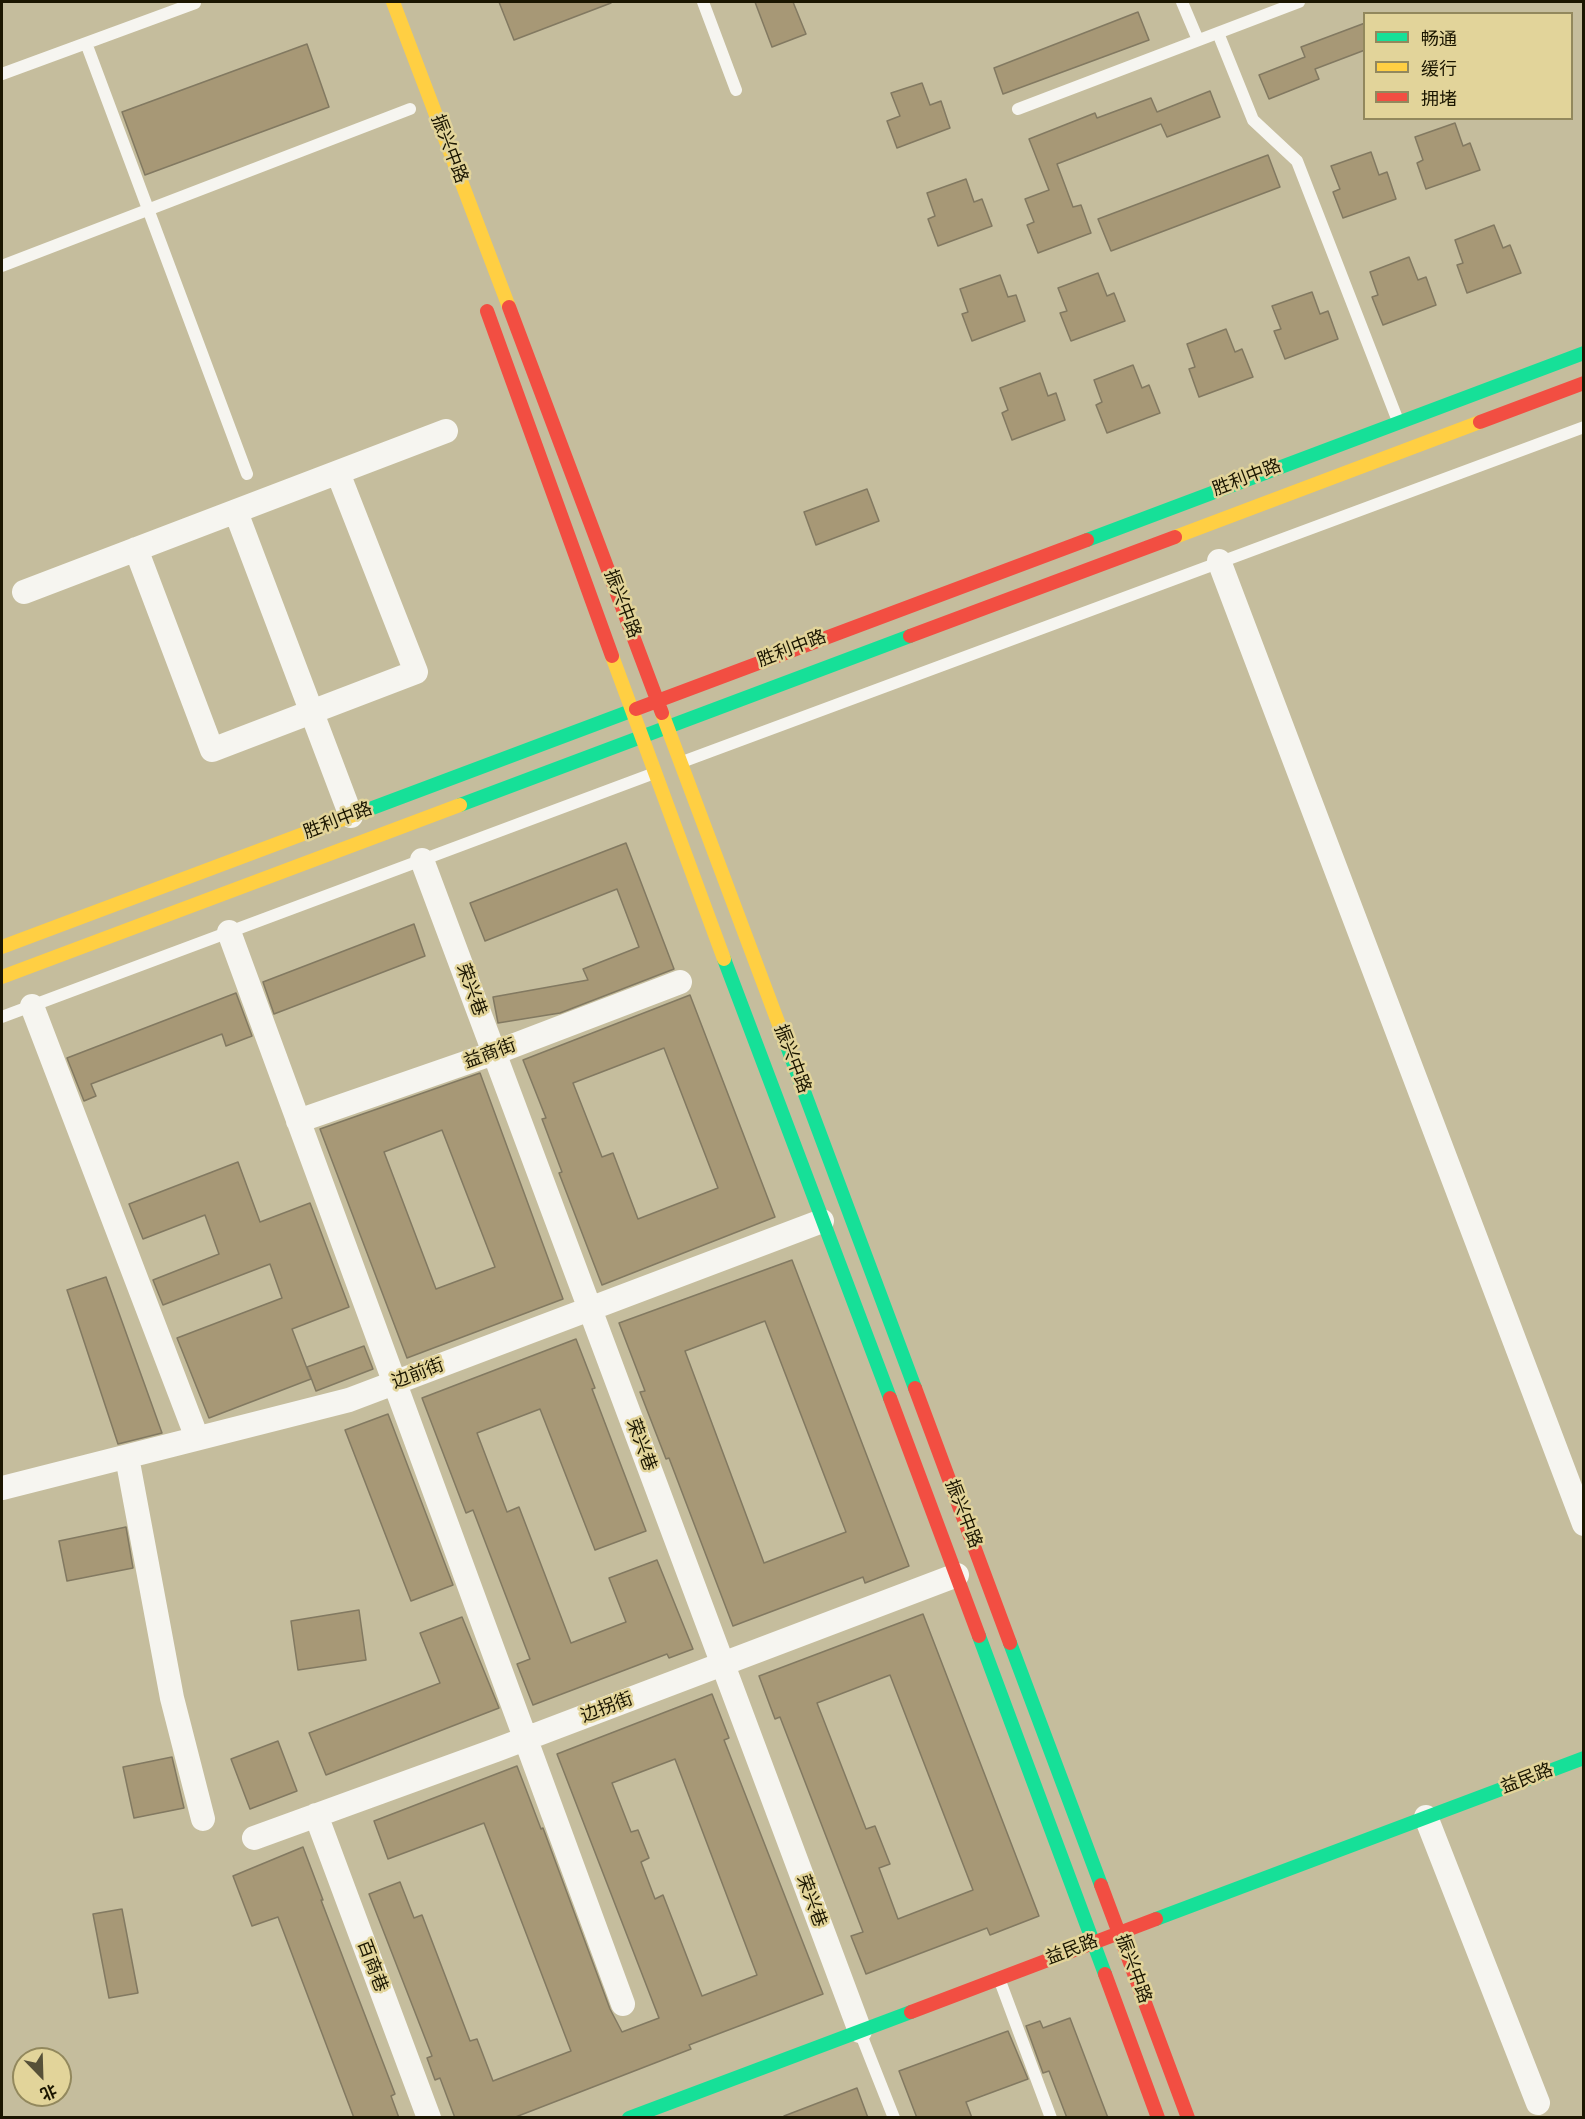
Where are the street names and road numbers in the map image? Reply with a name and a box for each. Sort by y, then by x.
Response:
street label: 振兴中路 [426,112,472,186]
street label: 胜利中路 [1210,455,1284,501]
street label: 振兴中路 [599,567,645,641]
street label: 胜利中路 [755,626,829,672]
street label: 胜利中路 [301,798,375,844]
street label: 荣兴巷 [452,961,490,1019]
street label: 振兴中路 [769,1022,815,1096]
street label: 益商街 [461,1035,519,1073]
street label: 边前街 [389,1354,447,1394]
street label: 荣兴巷 [622,1416,660,1474]
street label: 振兴中路 [940,1477,986,1551]
street label: 边拐街 [578,1688,636,1728]
street label: 益民路 [1498,1759,1556,1799]
street label: 荣兴巷 [792,1872,830,1930]
street label: 益民路 [1043,1930,1101,1970]
street label: 振兴中路 [1111,1931,1155,2007]
street label: 百商巷 [352,1937,392,1995]

